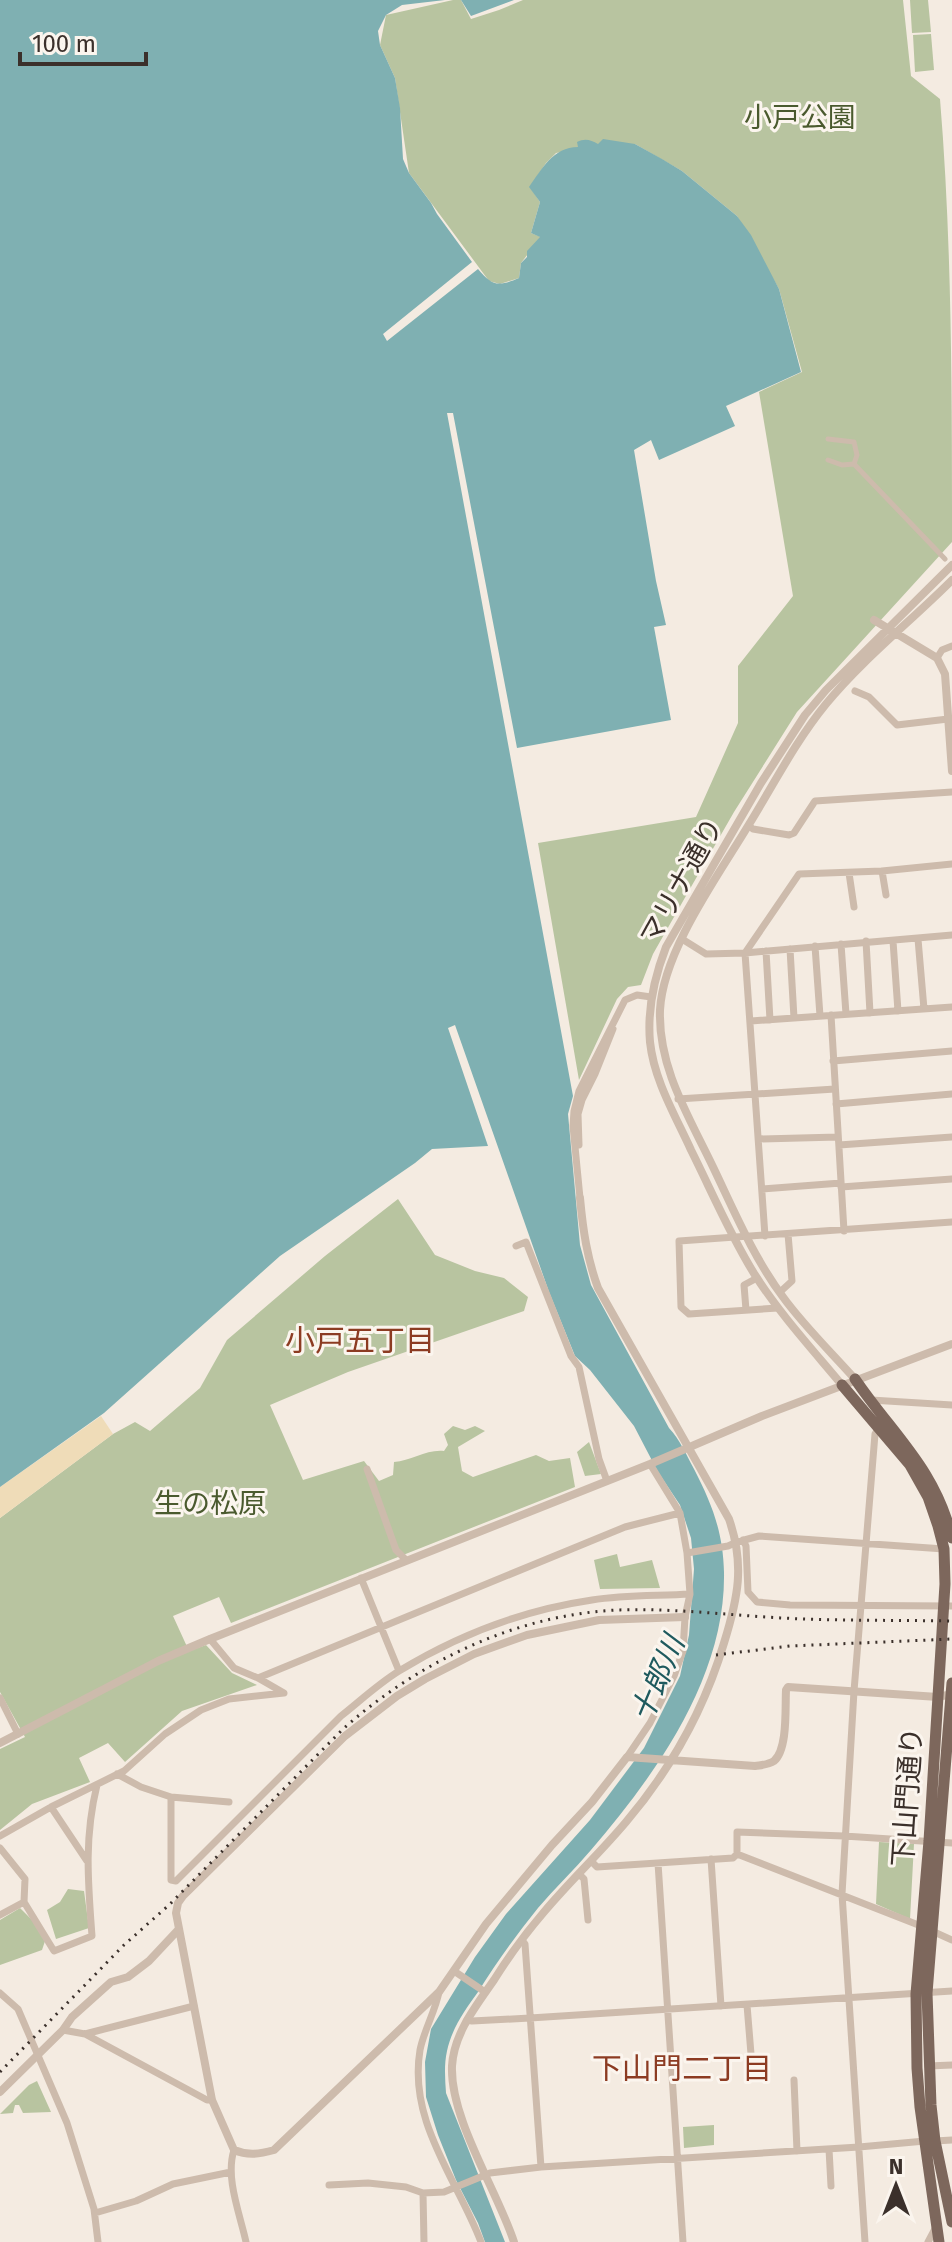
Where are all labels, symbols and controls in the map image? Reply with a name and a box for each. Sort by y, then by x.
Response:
scale bar [20,16,146,66]
text: 100 m [32,30,96,58]
park label: 小戸公園 [744,101,856,134]
street label: マリナ通り [633,812,730,950]
district label: 小戸五丁目 [285,1323,435,1359]
park label: 生の松原 [154,1487,266,1520]
water label: 十郎川 [624,1628,693,1727]
street label: 下山門通り [886,1726,929,1868]
district label: 下山門二丁目 [592,2051,772,2087]
north arrow [856,2146,936,2226]
text: N [889,2153,903,2180]

